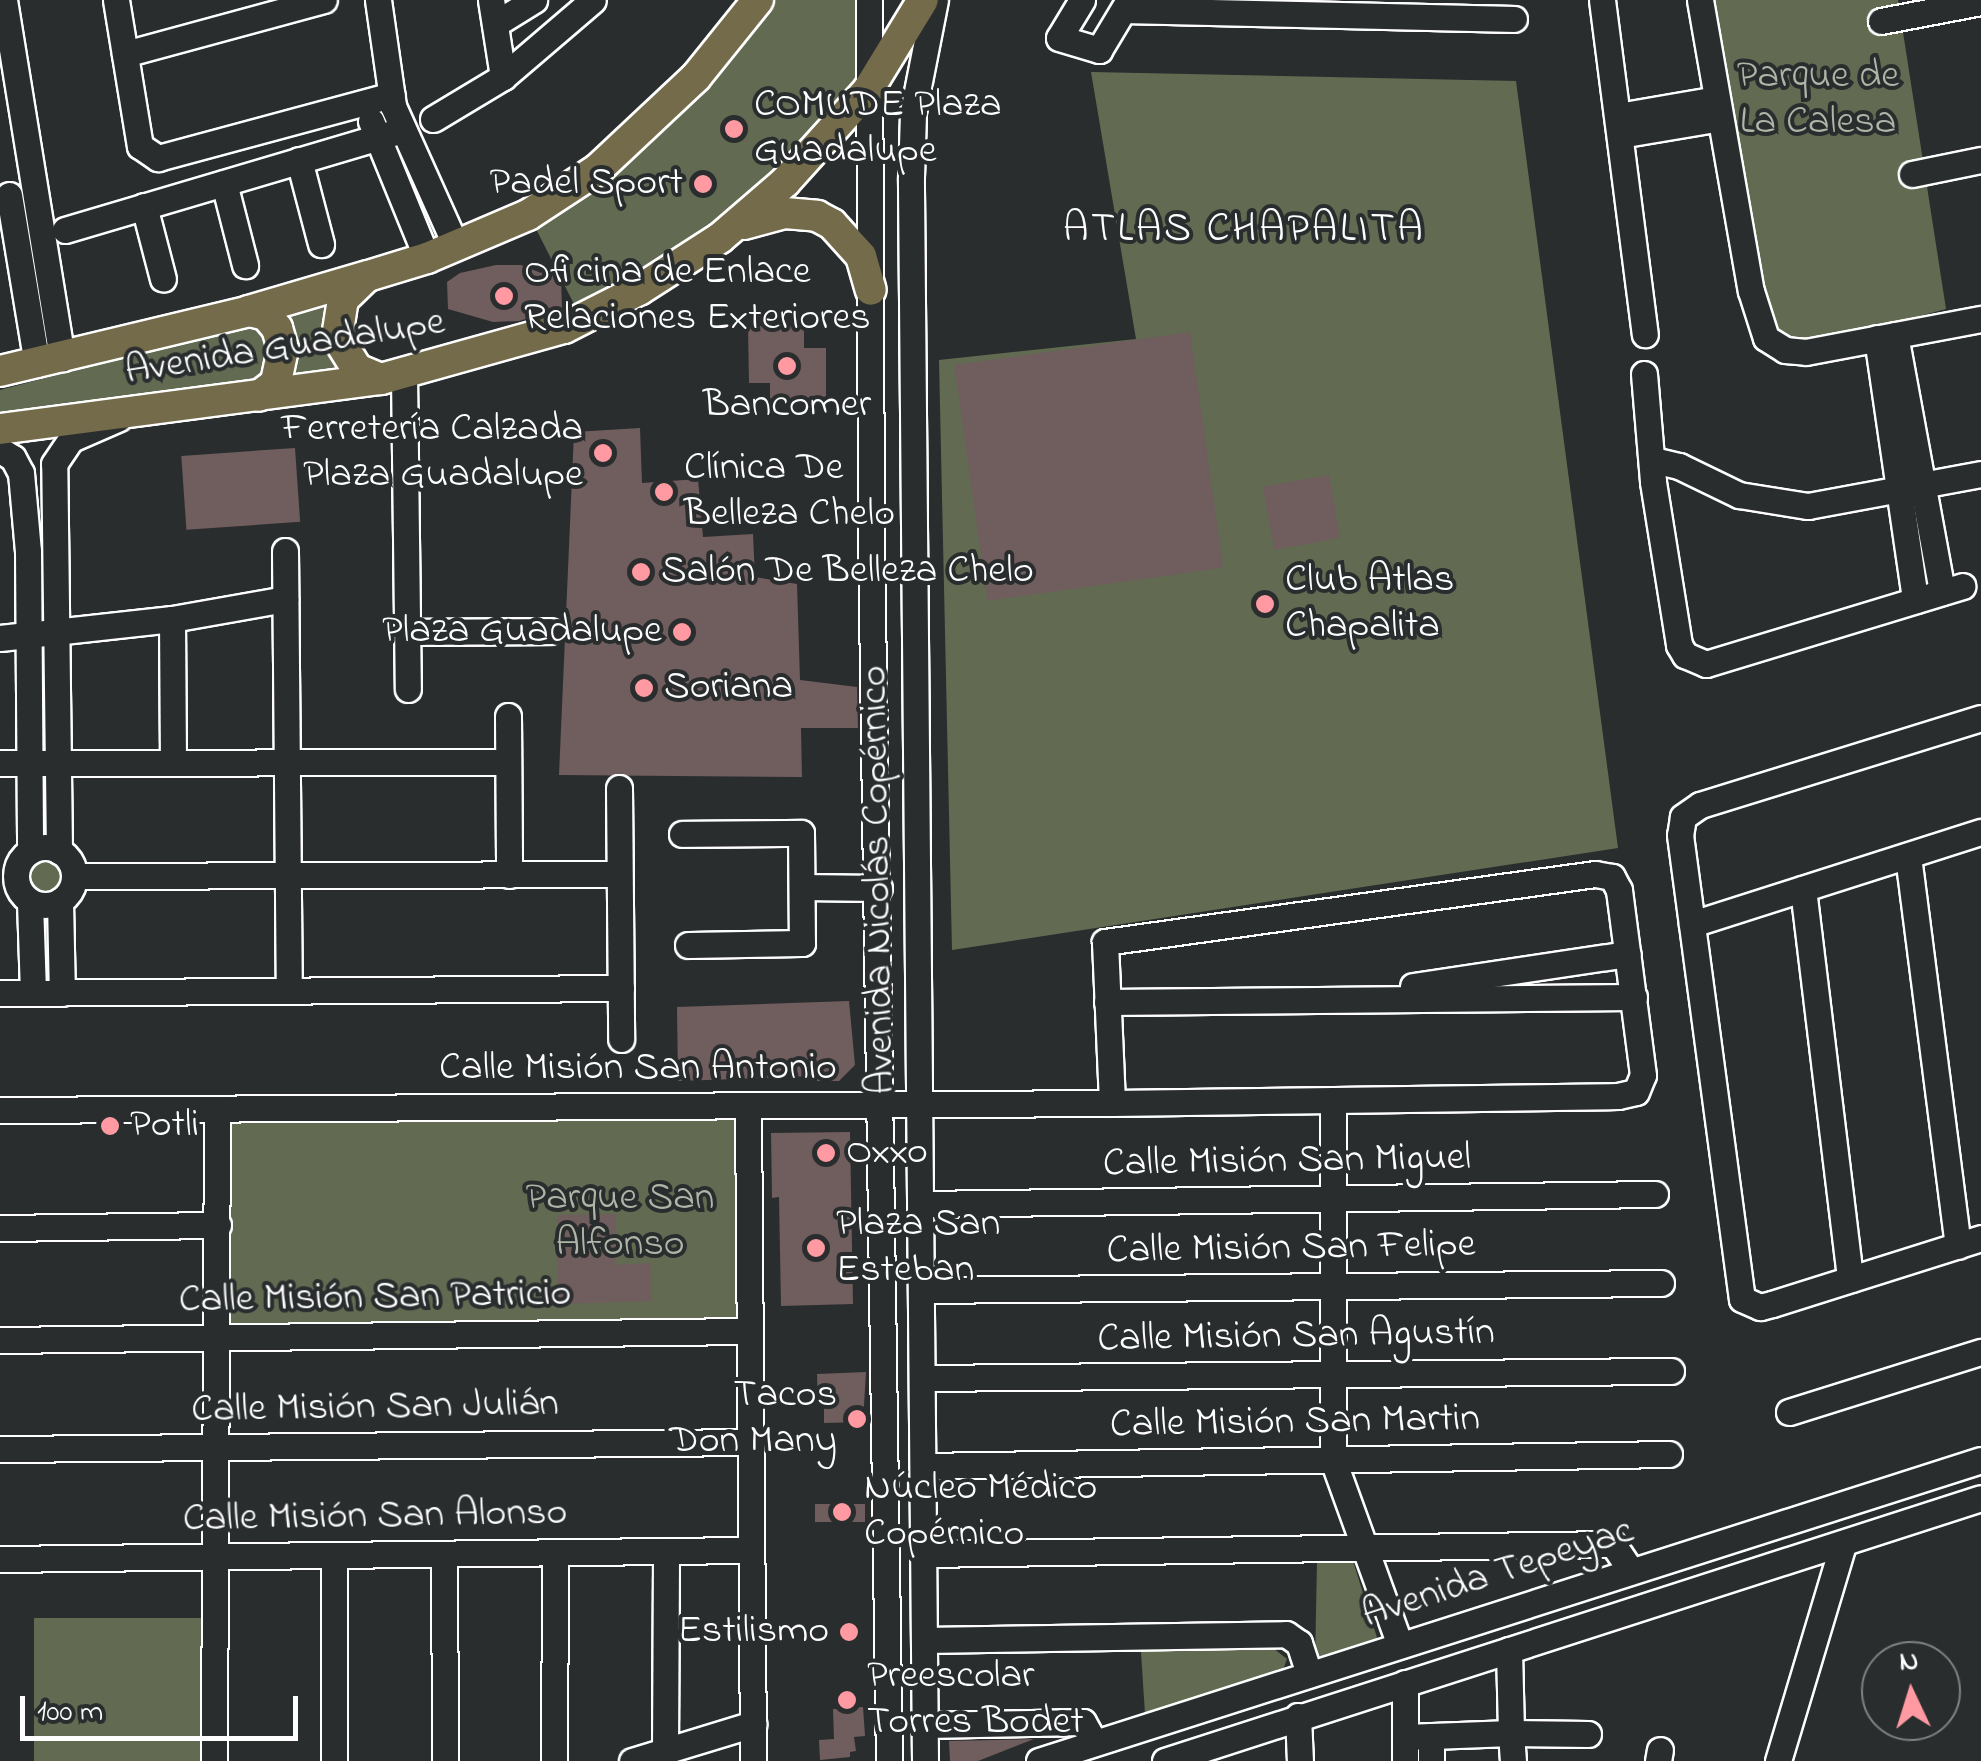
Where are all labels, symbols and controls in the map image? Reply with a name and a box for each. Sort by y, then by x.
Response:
park label: Parque de La Calesa [1737,53,1899,147]
place label: COMUDE Plaza Guadalupe [754,82,1002,176]
marker: COMUDE Plaza Guadalupe [723,118,745,140]
place label: Padel Sport [489,160,683,208]
marker: Padel Sport [692,173,714,195]
district label: ATLAS CHAPALITA [1063,205,1425,255]
place label: Oficina de Enlace Relaciones Exteriores [524,249,871,343]
marker: Oficina de Enlace Relaciones Exteriores [493,285,515,307]
street label: Avenida Guadalupe [122,299,448,397]
marker: Bancomer [776,355,798,377]
place label: Bancomer [703,382,871,430]
place label: Ferretería Calzada Plaza Guadalupe [281,406,583,500]
marker: Ferretería Calzada Plaza Guadalupe [592,442,614,464]
place label: Clínica De Belleza Chelo [684,445,895,539]
marker: Clínica De Belleza Chelo [653,481,675,503]
place label: Salón De Belleza Chelo [661,548,1034,596]
place label: Club Atlas Chapalita [1285,557,1454,651]
marker: Salón De Belleza Chelo [630,561,652,583]
marker: Club Atlas Chapalita [1254,593,1276,615]
place label: Plaza Guadalupe [382,608,662,656]
marker: Plaza Guadalupe [671,621,693,643]
place label: Soriana [664,664,793,712]
street label: Avenida Nicolás Copérnico [851,665,907,1095]
marker: Soriana [633,677,655,699]
street label: Calle Misión San Antonio [439,1045,837,1093]
place label: Potli [130,1102,199,1150]
marker: Potli [99,1115,121,1137]
place label: Oxxo [846,1129,928,1177]
street label: Calle Misión San Miguel [1102,1135,1472,1189]
marker: Oxxo [815,1142,837,1164]
park label: Parque San Alfonso [525,1175,715,1269]
place label: Plaza San Esteban [836,1201,1000,1295]
street label: Calle Misión San Felipe [1106,1222,1476,1276]
marker: Plaza San Esteban [805,1237,827,1259]
street label: Calle Misión San Patricio [178,1271,572,1325]
street label: Calle Misión San Agustín [1097,1310,1495,1364]
place label: Tacos Don Many [669,1372,837,1466]
street label: Calle Misión San Julián [191,1381,559,1435]
street label: Calle Misión San Martin [1110,1396,1480,1450]
marker: Tacos Don Many [846,1408,868,1430]
place label: Núcleo Médico Copérnico [864,1465,1097,1559]
street label: Calle Misión San Alonso [182,1490,568,1544]
marker: Núcleo Médico Copérnico [829,1499,855,1525]
street label: Avenida Tepeyac [1356,1508,1640,1640]
place label: Estilismo [678,1608,829,1656]
marker: Estilismo [838,1621,860,1643]
north arrow [1861,1641,1961,1741]
text: N [1898,1641,1920,1684]
place label: Preescolar Torres Bodet [867,1653,1084,1747]
scale bar [25,1676,302,1738]
marker: Preescolar Torres Bodet [836,1689,858,1711]
text: 100 m [37,1691,103,1735]

